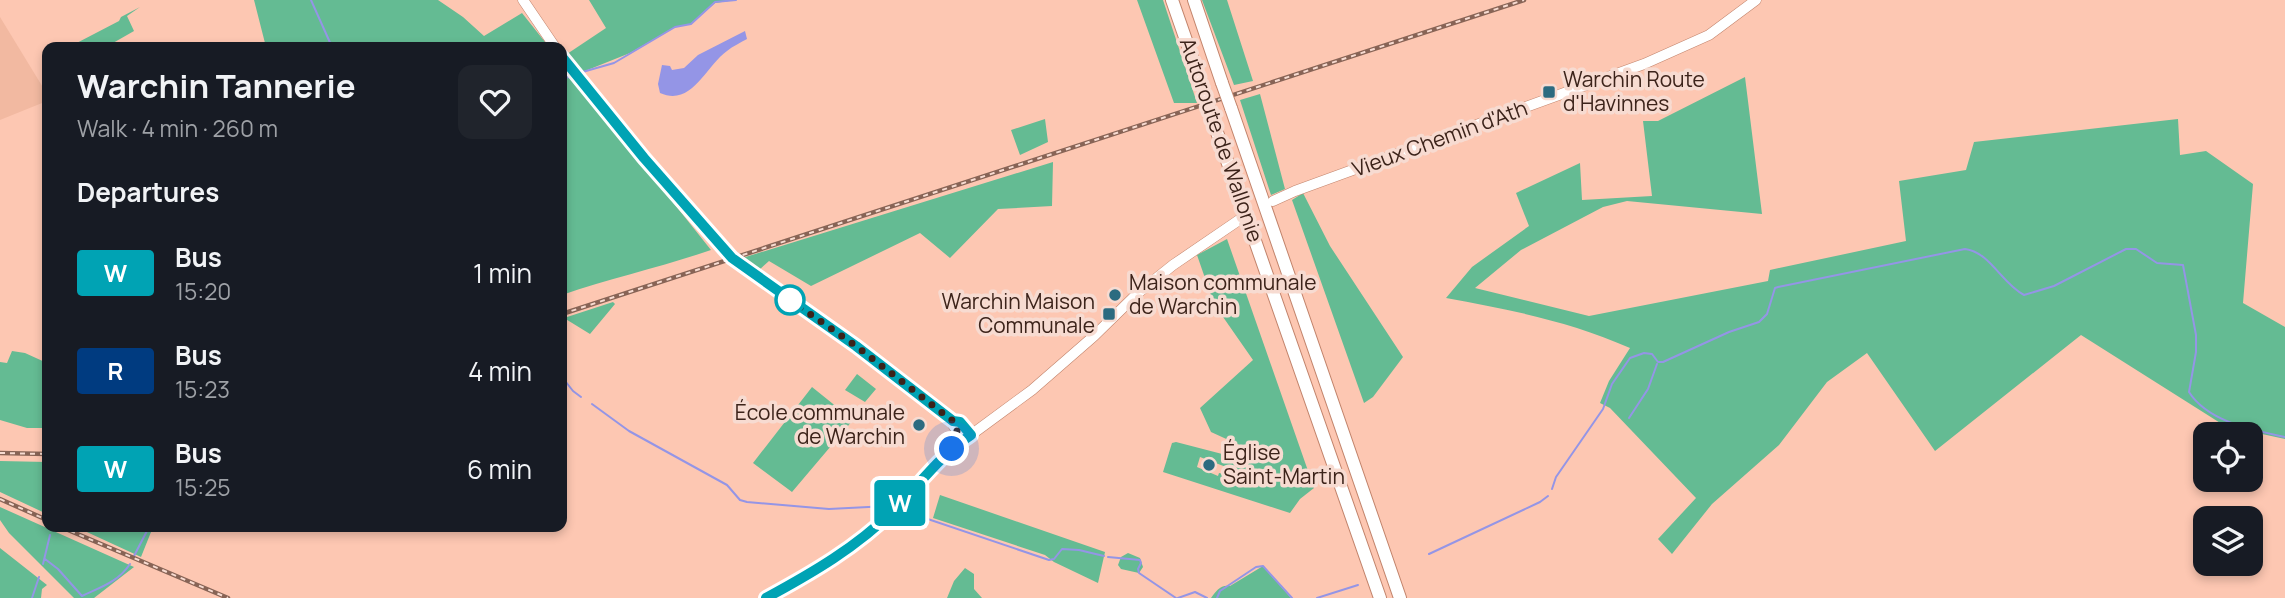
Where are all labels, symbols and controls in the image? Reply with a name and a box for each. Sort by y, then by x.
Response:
street label: Autoroute de Wallonie [1174,34,1270,245]
text: Warchin Tannerie [77,63,356,108]
button: heart [458,65,532,139]
place label: Warchin Route d'Havinnes [1563,65,1705,117]
marker: Warchin Route d'Havinnes [1541,84,1557,100]
street label: Vieux Chemin d'Ath [1348,93,1531,183]
text: Walk · 4 min · 260 m [77,112,278,144]
text: Departures [77,174,219,210]
text: Bus [175,239,222,275]
text: 1 min [473,255,532,291]
text: W [104,256,127,289]
place label: Maison communale de Warchin [1129,268,1316,320]
text: 15:20 [175,275,231,307]
unlabelled marker [775,285,805,315]
place label: Warchin Maison Communale [941,287,1095,339]
marker: Maison communale de Warchin [1107,287,1123,303]
marker: Warchin Maison Communale [1101,306,1117,322]
text: Bus [175,337,222,373]
text: 4 min [468,353,532,389]
text: R [108,354,123,387]
text: 15:23 [175,373,230,405]
place label: École communale de Warchin [735,398,905,450]
marker: École communale de Warchin [911,417,927,433]
map controls [2193,422,2263,576]
button: locate [2193,422,2263,492]
your location [934,431,969,466]
text: Bus [175,435,222,471]
place label: Église Saint-Martin [1223,438,1345,490]
text: 6 min [467,451,532,487]
text: W [104,452,127,485]
marker: Église Saint-Martin [1201,457,1217,473]
text: 15:25 [175,471,231,503]
line badge: W [877,480,923,526]
text: W [888,486,912,519]
button: layers [2193,506,2263,576]

